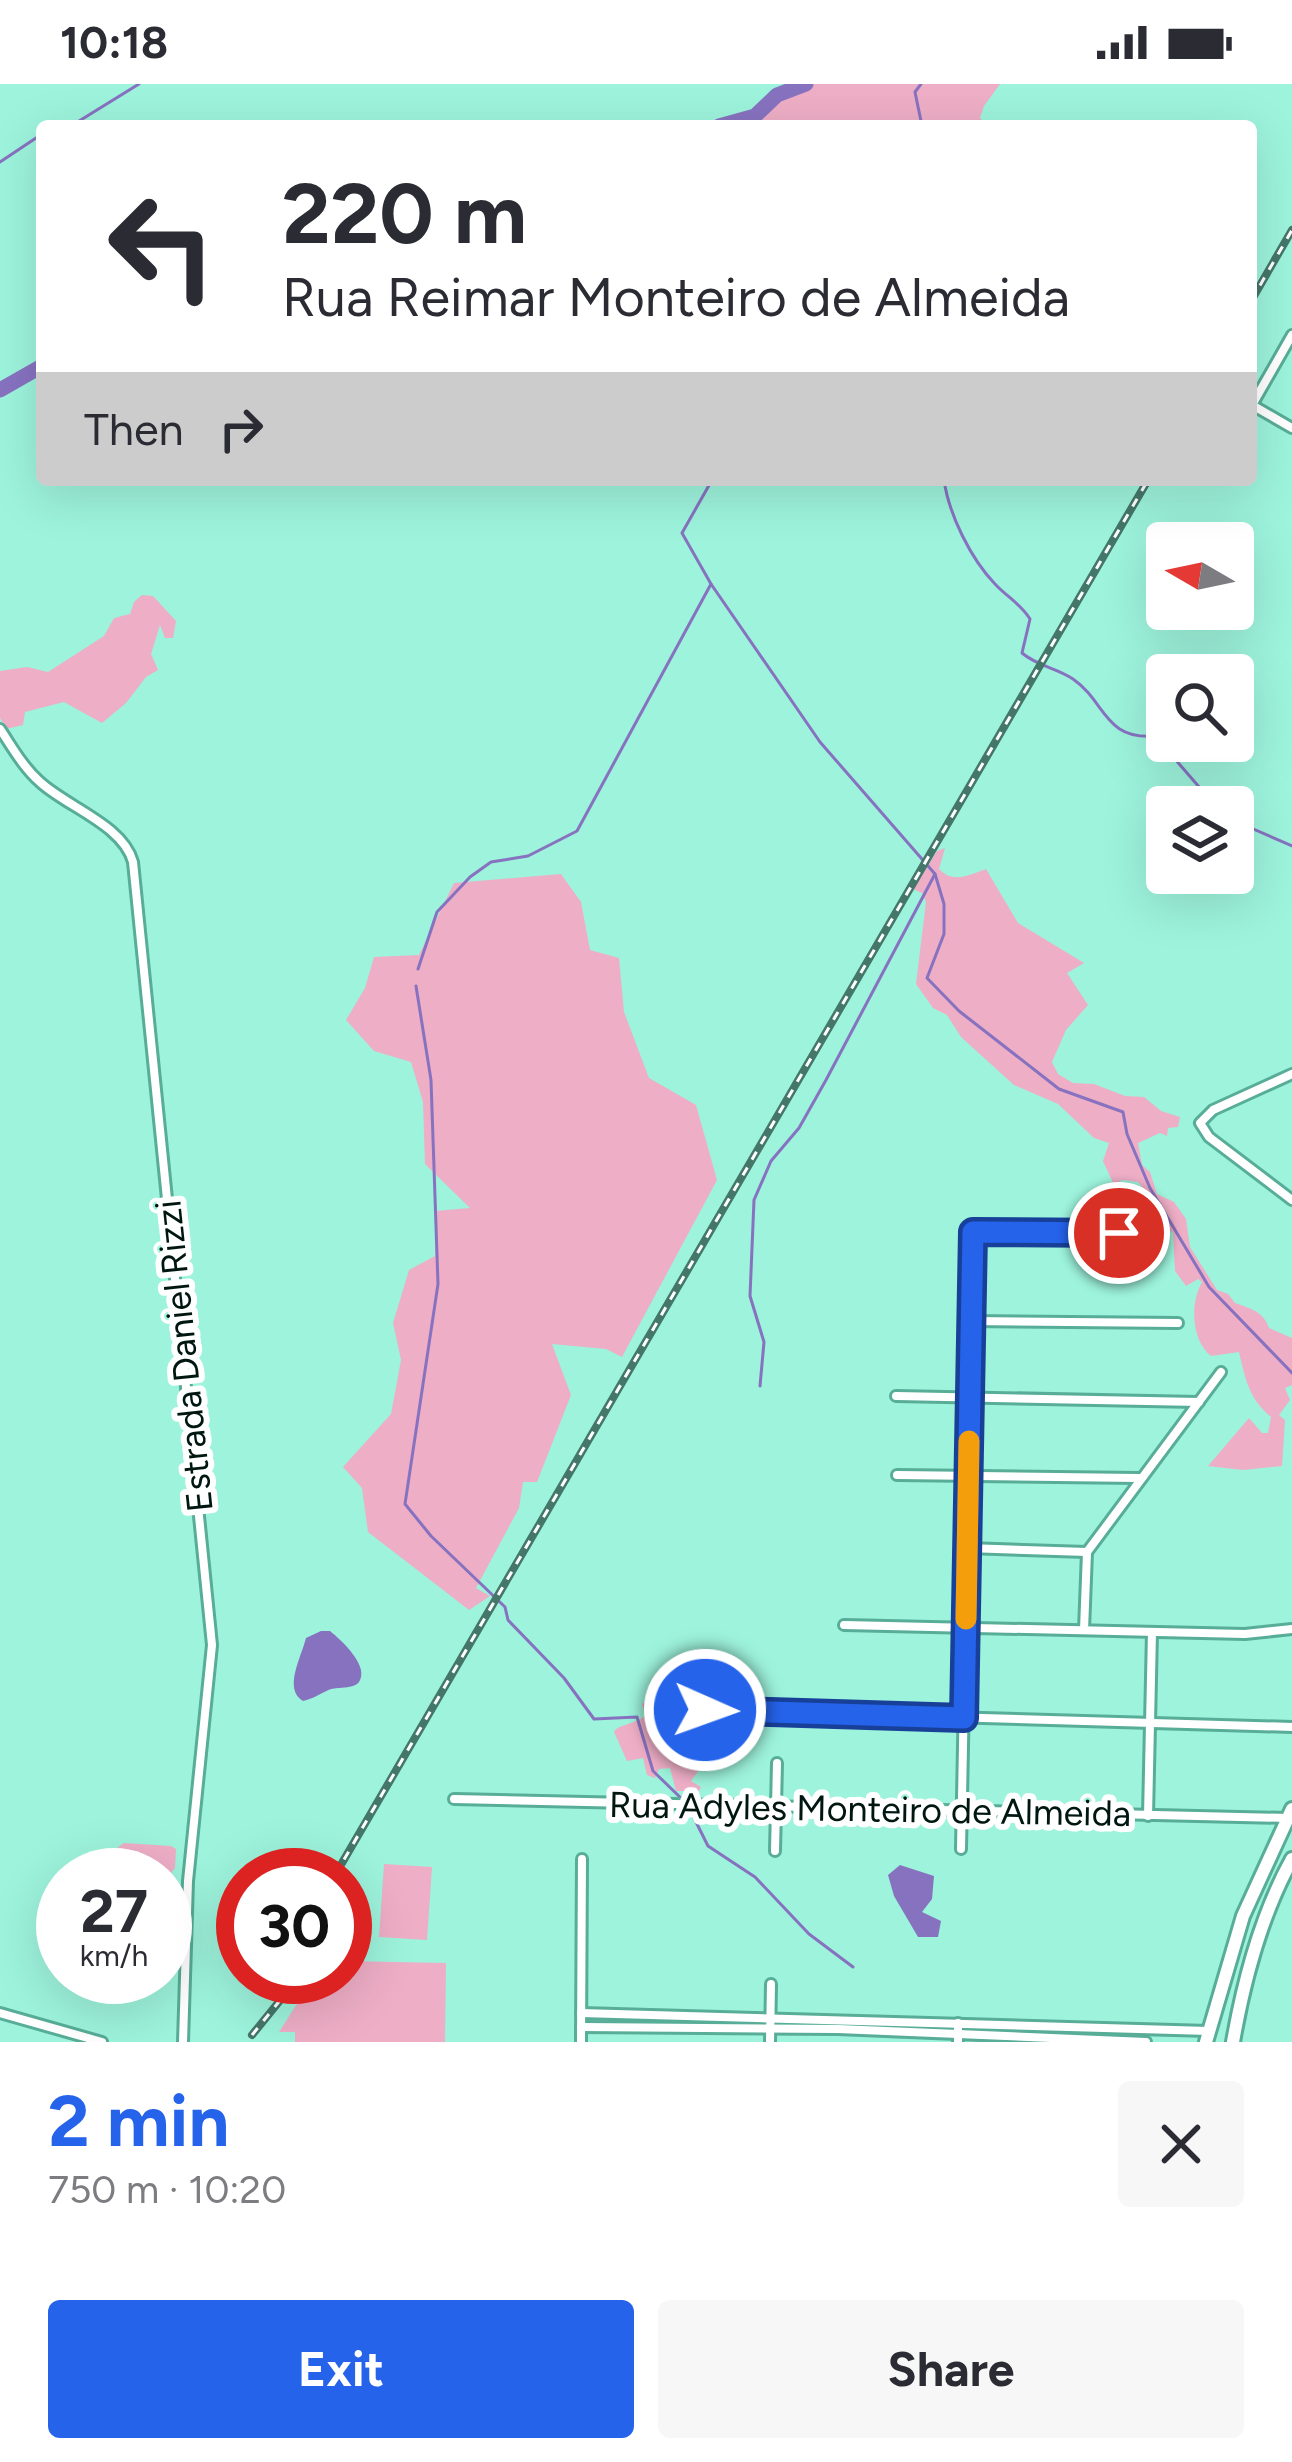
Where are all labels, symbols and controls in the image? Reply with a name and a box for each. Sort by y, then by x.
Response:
text: 10:18 [60,15,168,69]
text: 220 m [282,163,527,264]
icon: left [84,168,240,324]
text: Rua Reimar Monteiro de Almeida [282,265,1070,330]
icon: right [208,396,274,462]
text: Then [84,402,184,456]
north arrow [1146,522,1254,630]
map controls [1146,522,1254,894]
button: search [1146,654,1254,762]
button: layers [1146,786,1254,894]
pin [1068,1182,1170,1284]
street label: Estrada Daniel Rizzi [146,1198,222,1514]
icon: arrive [1086,1200,1152,1266]
position arrow [642,1647,768,1773]
street label: Rua Adyles Monteiro de Almeida [609,1783,1131,1835]
speed limit sign: 30 [216,1848,372,2004]
text: 27 [80,1875,148,1947]
text: km/h [80,1937,148,1974]
text: 2 min [48,2078,229,2164]
button: close [1118,2081,1244,2207]
text: 750 m · 10:20 [48,2166,286,2213]
button: Exit [48,2300,634,2438]
button: Share [658,2300,1244,2438]

